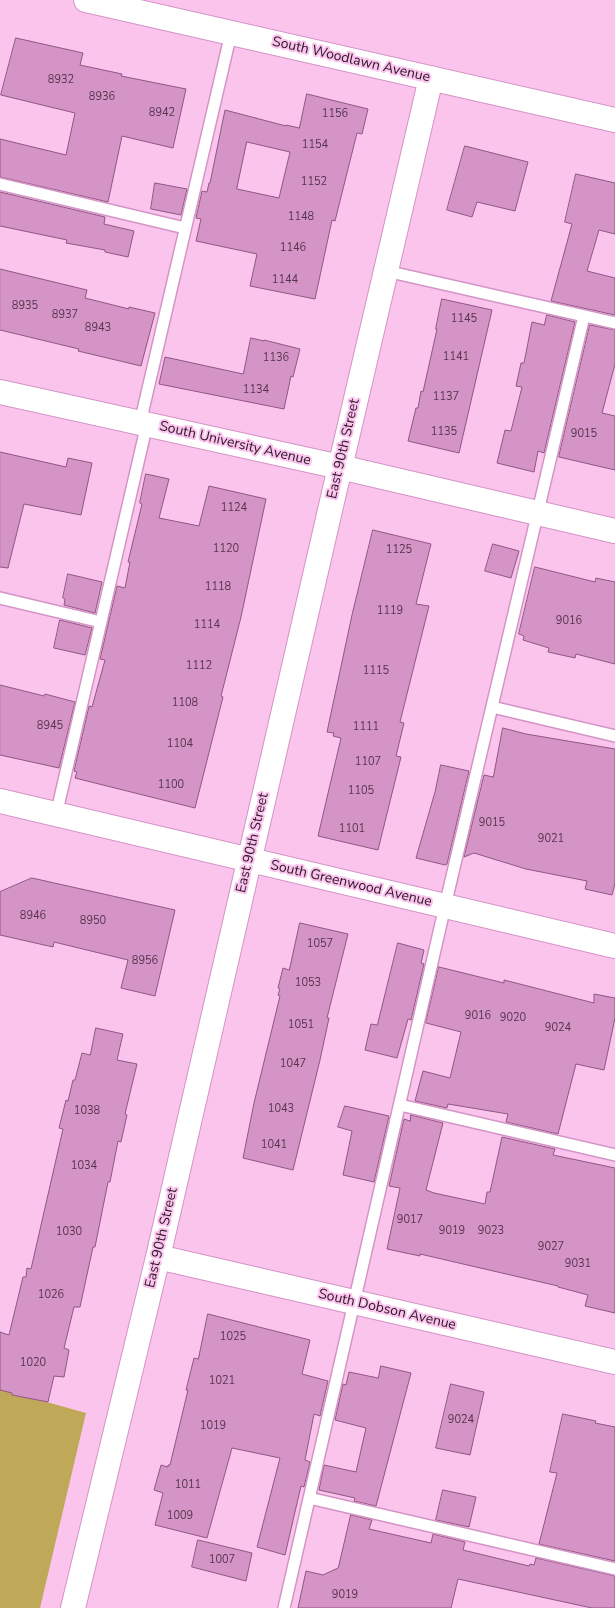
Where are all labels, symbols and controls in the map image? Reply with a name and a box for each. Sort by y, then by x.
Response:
street label: South Woodlawn Avenue [270,34,432,86]
house number: 8932 [48,73,74,87]
house number: 8936 [89,90,115,104]
house number: 8942 [149,106,175,120]
house number: 1156 [322,107,348,121]
house number: 1154 [302,138,328,152]
house number: 1152 [301,175,327,189]
house number: 1148 [288,210,314,224]
house number: 1146 [280,241,306,255]
house number: 1144 [272,273,298,287]
house number: 8935 [12,299,38,313]
house number: 8937 [52,308,78,322]
house number: 1145 [451,312,477,326]
house number: 8943 [85,321,111,335]
house number: 1141 [443,350,469,364]
house number: 1136 [263,351,289,365]
house number: 1134 [243,383,269,397]
house number: 1137 [433,390,459,404]
street label: East 90th Street [324,397,364,501]
street label: South University Avenue [158,418,312,470]
house number: 1135 [431,425,457,439]
house number: 9015 [571,427,597,441]
house number: 1124 [221,501,247,515]
house number: 1120 [213,542,239,556]
house number: 1125 [386,543,412,557]
house number: 1118 [205,580,231,594]
house number: 1119 [377,604,403,618]
house number: 9016 [556,614,582,628]
house number: 1114 [194,618,220,632]
house number: 1112 [186,659,212,673]
house number: 1115 [363,664,389,678]
house number: 1108 [172,696,198,710]
house number: 8945 [37,719,63,733]
house number: 1111 [353,720,379,734]
house number: 1104 [167,737,193,751]
house number: 1107 [355,755,381,769]
house number: 1100 [158,778,184,792]
house number: 1105 [348,784,374,798]
street label: East 90th Street [233,791,273,895]
house number: 9015 [479,816,505,830]
house number: 1101 [339,822,365,836]
house number: 9021 [538,832,564,846]
street label: South Greenwood Avenue [269,857,433,911]
house number: 8946 [20,909,46,923]
house number: 8950 [80,914,106,928]
house number: 1057 [307,937,333,951]
house number: 8956 [132,954,158,968]
house number: 1053 [295,976,321,990]
house number: 9016 [465,1009,491,1023]
house number: 9020 [500,1011,526,1025]
house number: 1051 [288,1018,314,1032]
house number: 9024 [545,1021,571,1035]
house number: 1047 [280,1057,306,1071]
house number: 1043 [268,1102,294,1116]
house number: 1038 [74,1104,100,1118]
house number: 1041 [261,1138,287,1152]
house number: 1034 [71,1159,97,1173]
street label: East 90th Street [142,1186,182,1290]
house number: 9017 [397,1213,423,1227]
house number: 9019 [439,1224,465,1238]
house number: 9023 [478,1224,504,1238]
house number: 1030 [56,1225,82,1239]
house number: 9027 [538,1240,564,1254]
house number: 9031 [565,1257,591,1271]
street label: South Dobson Avenue [317,1286,457,1334]
house number: 1026 [38,1288,64,1302]
house number: 1025 [220,1330,246,1344]
house number: 1020 [20,1356,46,1370]
house number: 1021 [209,1374,235,1388]
house number: 9024 [448,1413,474,1427]
house number: 1019 [200,1419,226,1433]
house number: 1011 [175,1478,201,1492]
house number: 1009 [167,1509,193,1523]
house number: 1007 [209,1553,235,1567]
house number: 9019 [332,1588,358,1602]

